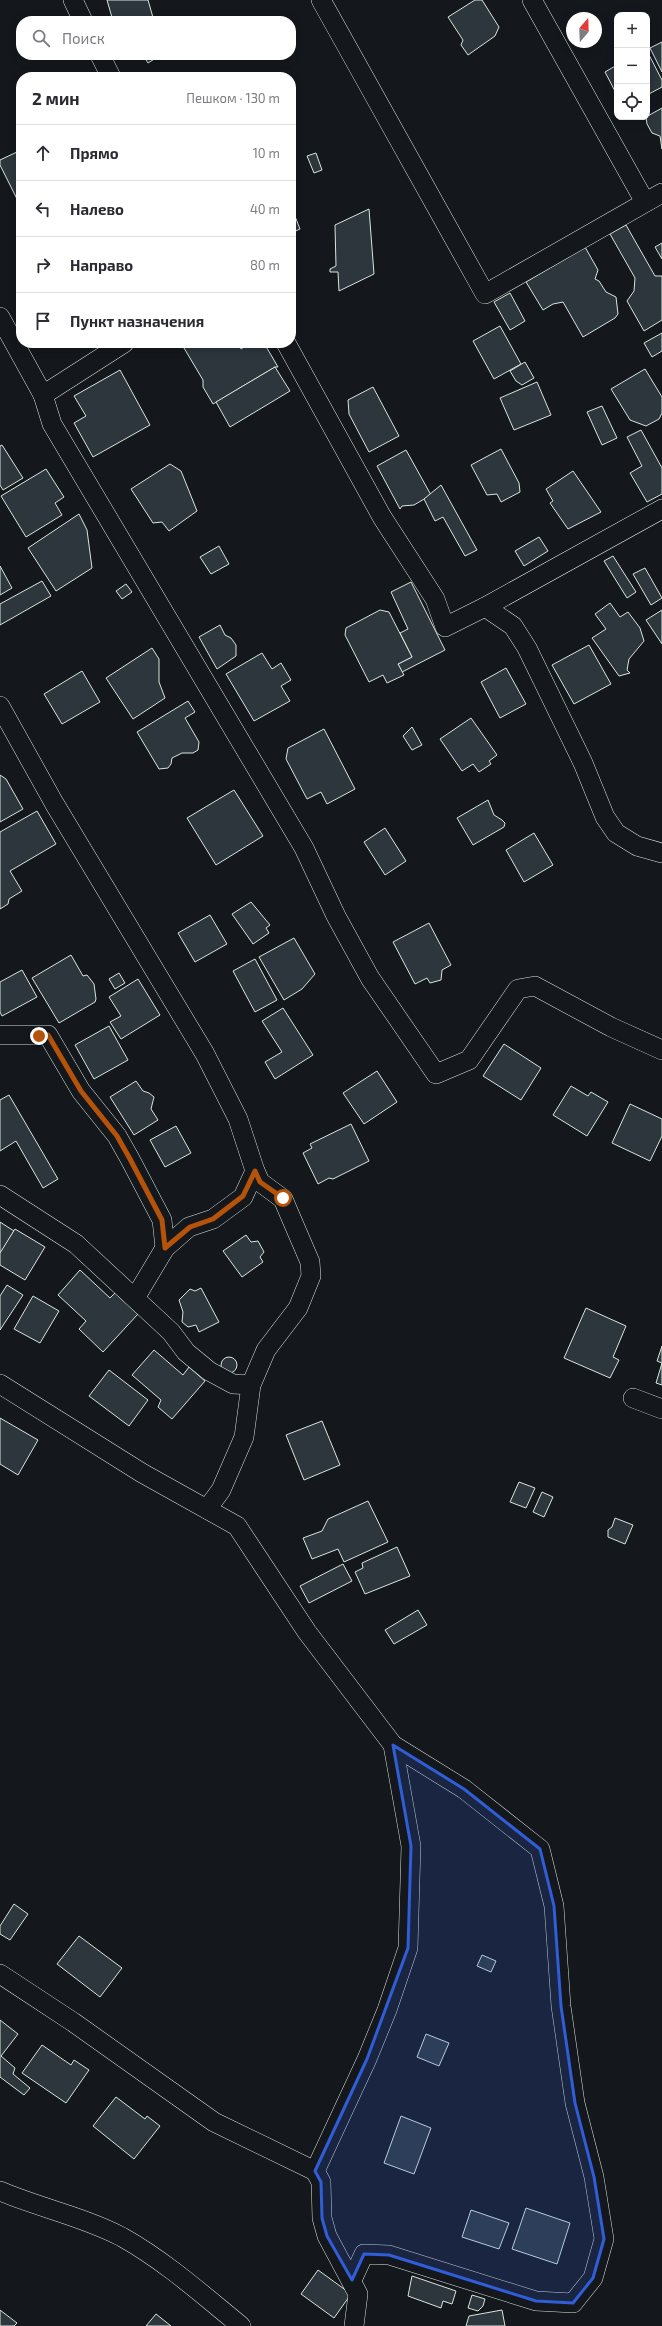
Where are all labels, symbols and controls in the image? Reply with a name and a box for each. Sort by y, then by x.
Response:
north arrow [566,12,602,48]
map controls [614,12,650,120]
button: + [614,12,650,48]
search box [16,16,296,60]
icon: search [30,27,52,49]
text: Поиск [62,29,105,47]
button: − [614,48,650,84]
button: locate [614,84,650,120]
text: 2 мин [32,88,80,108]
text: Пешком · 130 m [186,90,280,106]
icon: ahead [32,142,54,164]
text: Прямо [70,144,119,162]
text: 10 m [253,145,280,161]
icon: left [32,198,54,220]
text: Налево [70,200,124,218]
text: 40 m [250,201,280,217]
icon: right [32,254,54,276]
text: Направо [70,256,133,274]
text: 80 m [250,257,280,273]
icon: arrive [32,310,54,332]
text: Пункт назначения [70,312,204,330]
route end [30,1027,48,1045]
route start [274,1189,292,1207]

